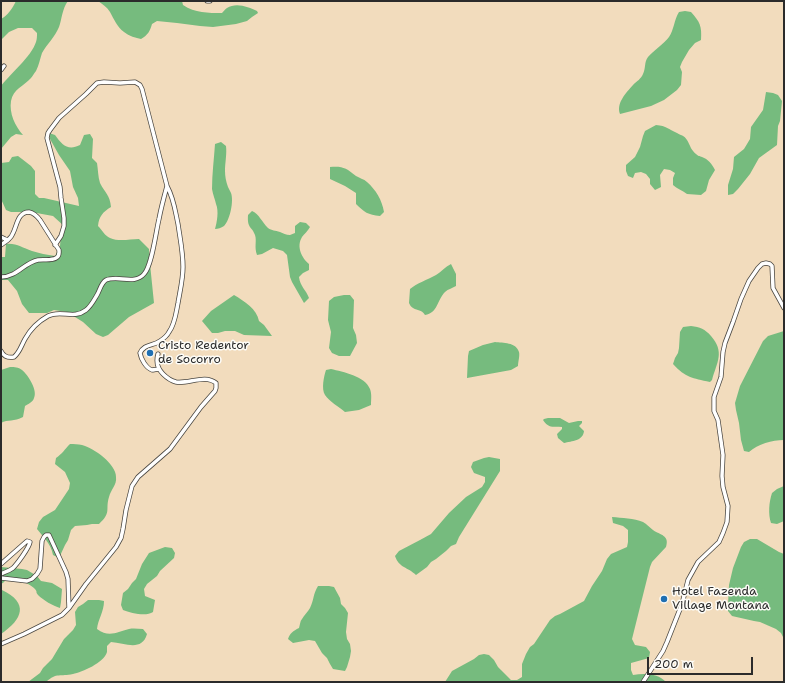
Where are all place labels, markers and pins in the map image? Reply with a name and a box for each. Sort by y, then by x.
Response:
place label: Cristo Redentor de Socorro [158,339,249,367]
marker: Cristo Redentor de Socorro [145,348,155,358]
place label: Hotel Fazenda Village Montana [672,585,769,613]
marker: Hotel Fazenda Village Montana [659,594,669,604]

